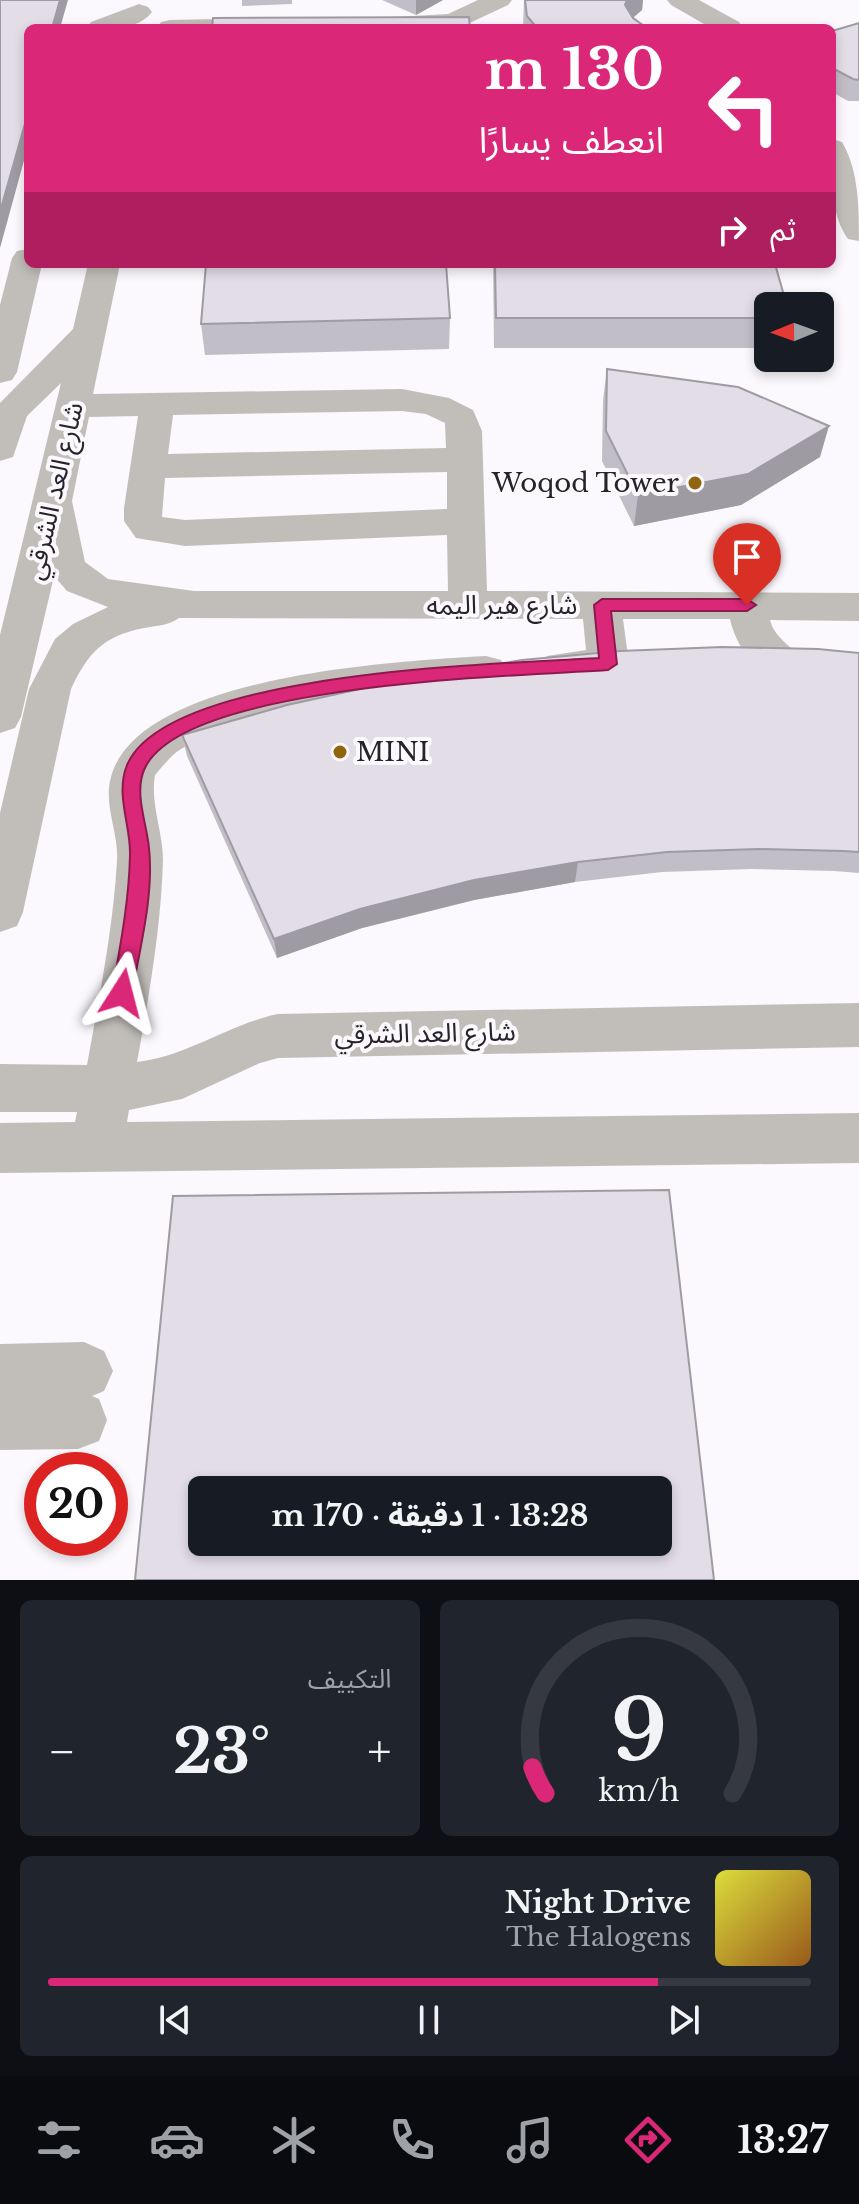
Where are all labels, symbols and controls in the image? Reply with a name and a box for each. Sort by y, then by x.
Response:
text: 130 m [485,35,664,104]
icon: left [692,56,796,160]
text: انعطف يسارًا [479,118,664,163]
icon: right [710,208,754,252]
text: ثم [770,211,796,248]
north arrow [754,292,834,372]
map controls [754,292,834,372]
street label: شارع العد الشرقي [18,399,94,584]
place label: Woqod Tower [491,467,680,499]
marker: Woqod Tower [686,474,704,492]
pin [713,523,781,605]
icon: arrive [725,535,769,579]
street label: شارع هير اليمه [427,589,577,624]
place label: MINI [356,736,429,768]
marker: MINI [331,743,349,761]
position arrow [80,951,164,1035]
street label: شارع العد الشرقي [334,1015,516,1055]
speed limit sign: 20 [24,1452,128,1556]
text: 13:28 · 1 دقيقة · 170 m [271,1497,589,1534]
text: التكييف [308,1663,392,1695]
text: 9 [611,1679,667,1782]
text: 23° [173,1715,270,1789]
text: − [48,1724,76,1779]
text: + [367,1724,392,1779]
text: km/h [599,1773,680,1809]
text: Night Drive [505,1884,691,1921]
text: The Halogens [506,1921,691,1953]
icon: previous [153,1998,197,2042]
icon: pause [407,1998,451,2042]
icon: next [662,1998,706,2042]
icon: filters [31,2112,87,2168]
icon: car [149,2112,205,2168]
icon: climate [266,2112,322,2168]
icon: phone [384,2112,440,2168]
icon: music [502,2112,558,2168]
icon: directions [620,2112,676,2168]
text: 13:27 [737,2118,828,2163]

